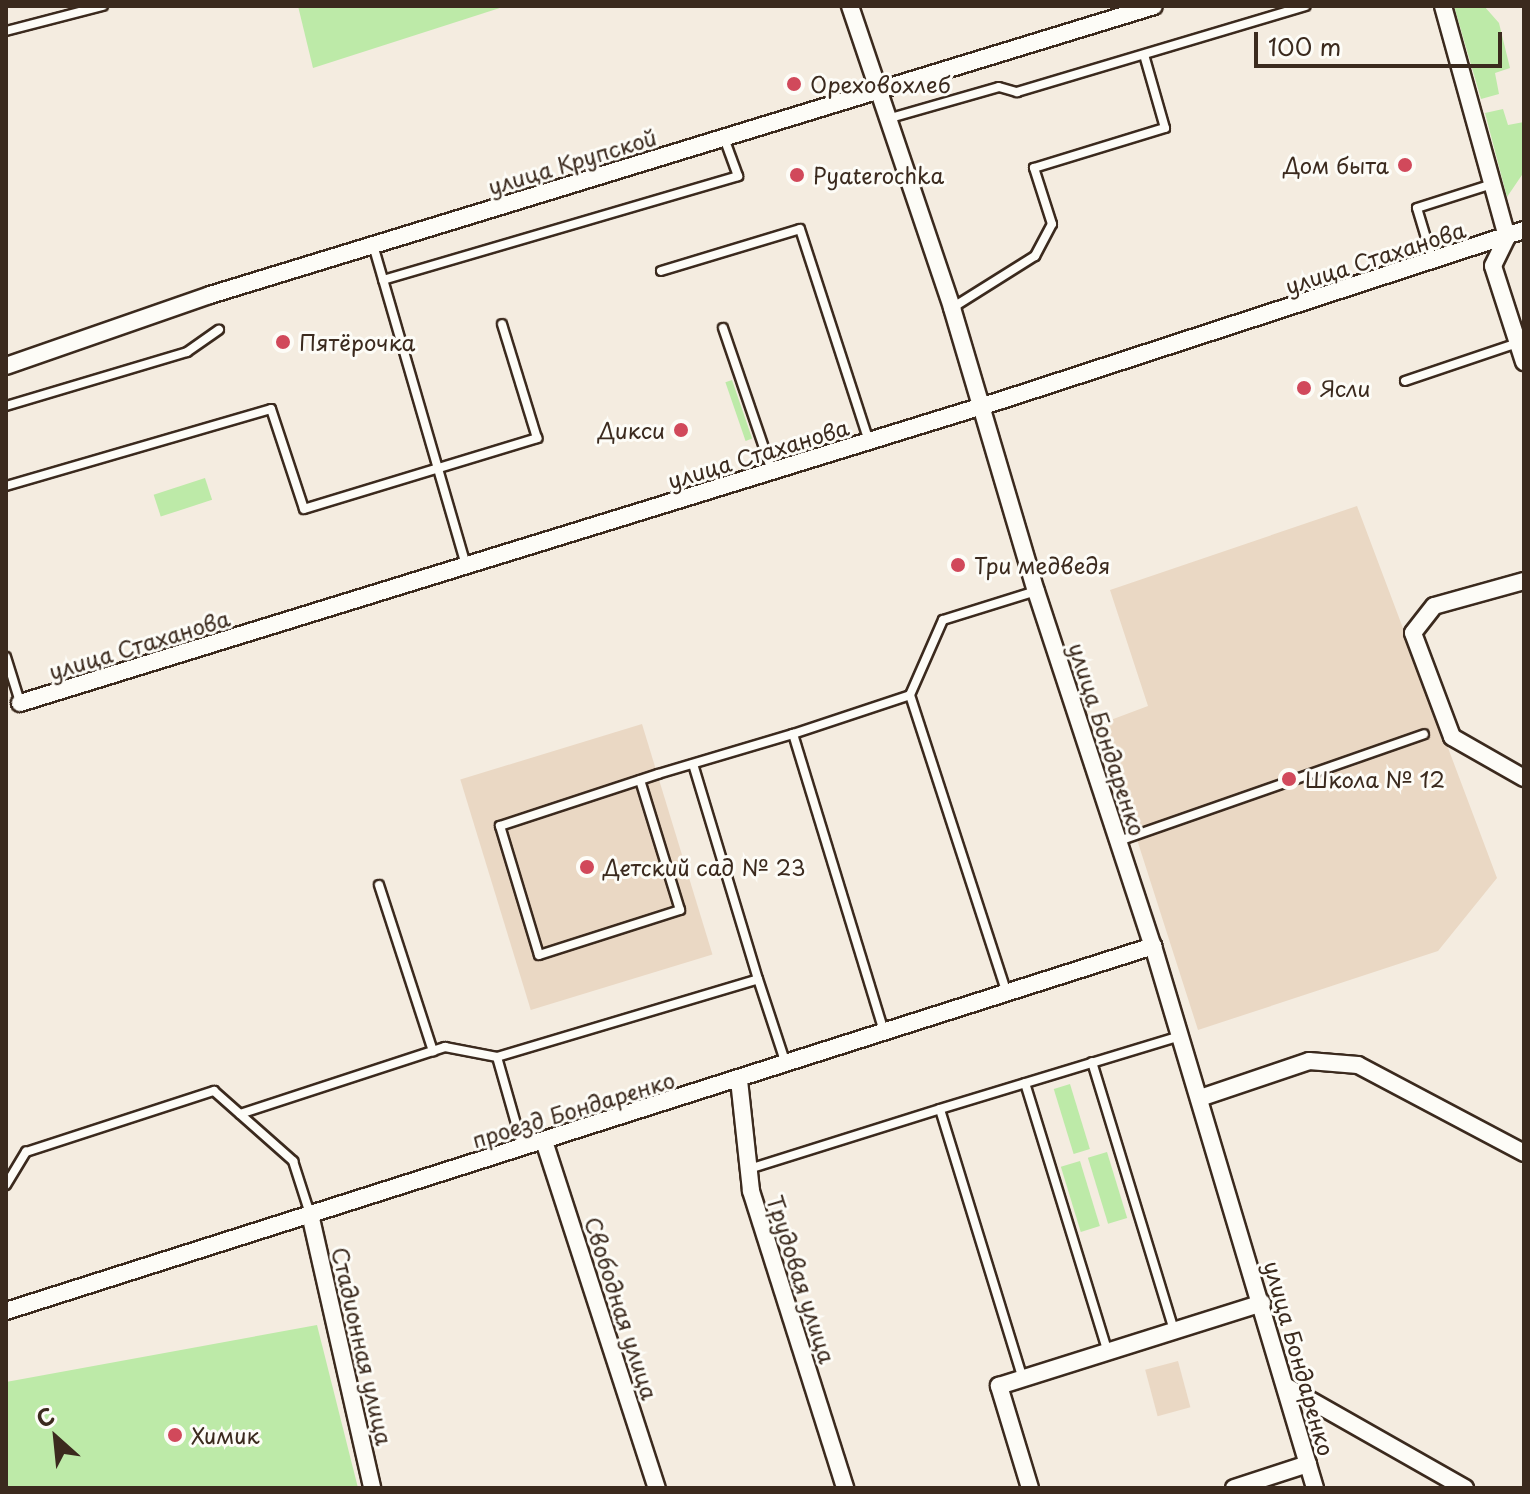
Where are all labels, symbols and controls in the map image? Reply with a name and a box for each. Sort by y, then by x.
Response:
scale bar [1258,16,1506,66]
text: 100 m [1268,28,1341,64]
place label: Ореховохлеб [810,71,951,97]
marker: Ореховохлеб [785,75,803,93]
street label: улица Крупской [484,123,660,199]
place label: Дом быта [1282,152,1389,178]
marker: Дом быта [1396,156,1414,174]
place label: Pyaterochka [813,162,944,188]
marker: Pyaterochka [788,166,806,184]
street label: улица Стаханова [1281,215,1469,299]
place label: Пятёрочка [299,329,415,355]
marker: Пятёрочка [274,333,292,351]
place label: Ясли [1320,375,1370,401]
marker: Ясли [1295,379,1313,397]
street label: улица Стаханова [664,413,852,493]
place label: Дикси [598,417,665,443]
marker: Дикси [672,421,690,439]
place label: Три медведя [974,552,1112,578]
marker: Три медведя [949,556,967,574]
street label: улица Стаханова [45,604,233,684]
street label: улица Бондаренко [1064,639,1152,839]
place label: Школа № 12 [1305,766,1446,792]
marker: Школа № 12 [1280,770,1298,788]
place label: Детский сад № 23 [603,854,807,880]
marker: Детский сад № 23 [578,858,596,876]
street label: проезд Бондаренко [469,1066,677,1152]
street label: Трудовая улица [762,1191,842,1367]
street label: Свободная улица [580,1213,664,1403]
street label: Стадионная улица [327,1244,399,1448]
street label: улица Бондаренко [1259,1257,1341,1459]
north arrow [16,1398,96,1478]
text: С [30,1398,60,1435]
place label: Химик [191,1422,260,1448]
marker: Химик [166,1426,184,1444]

